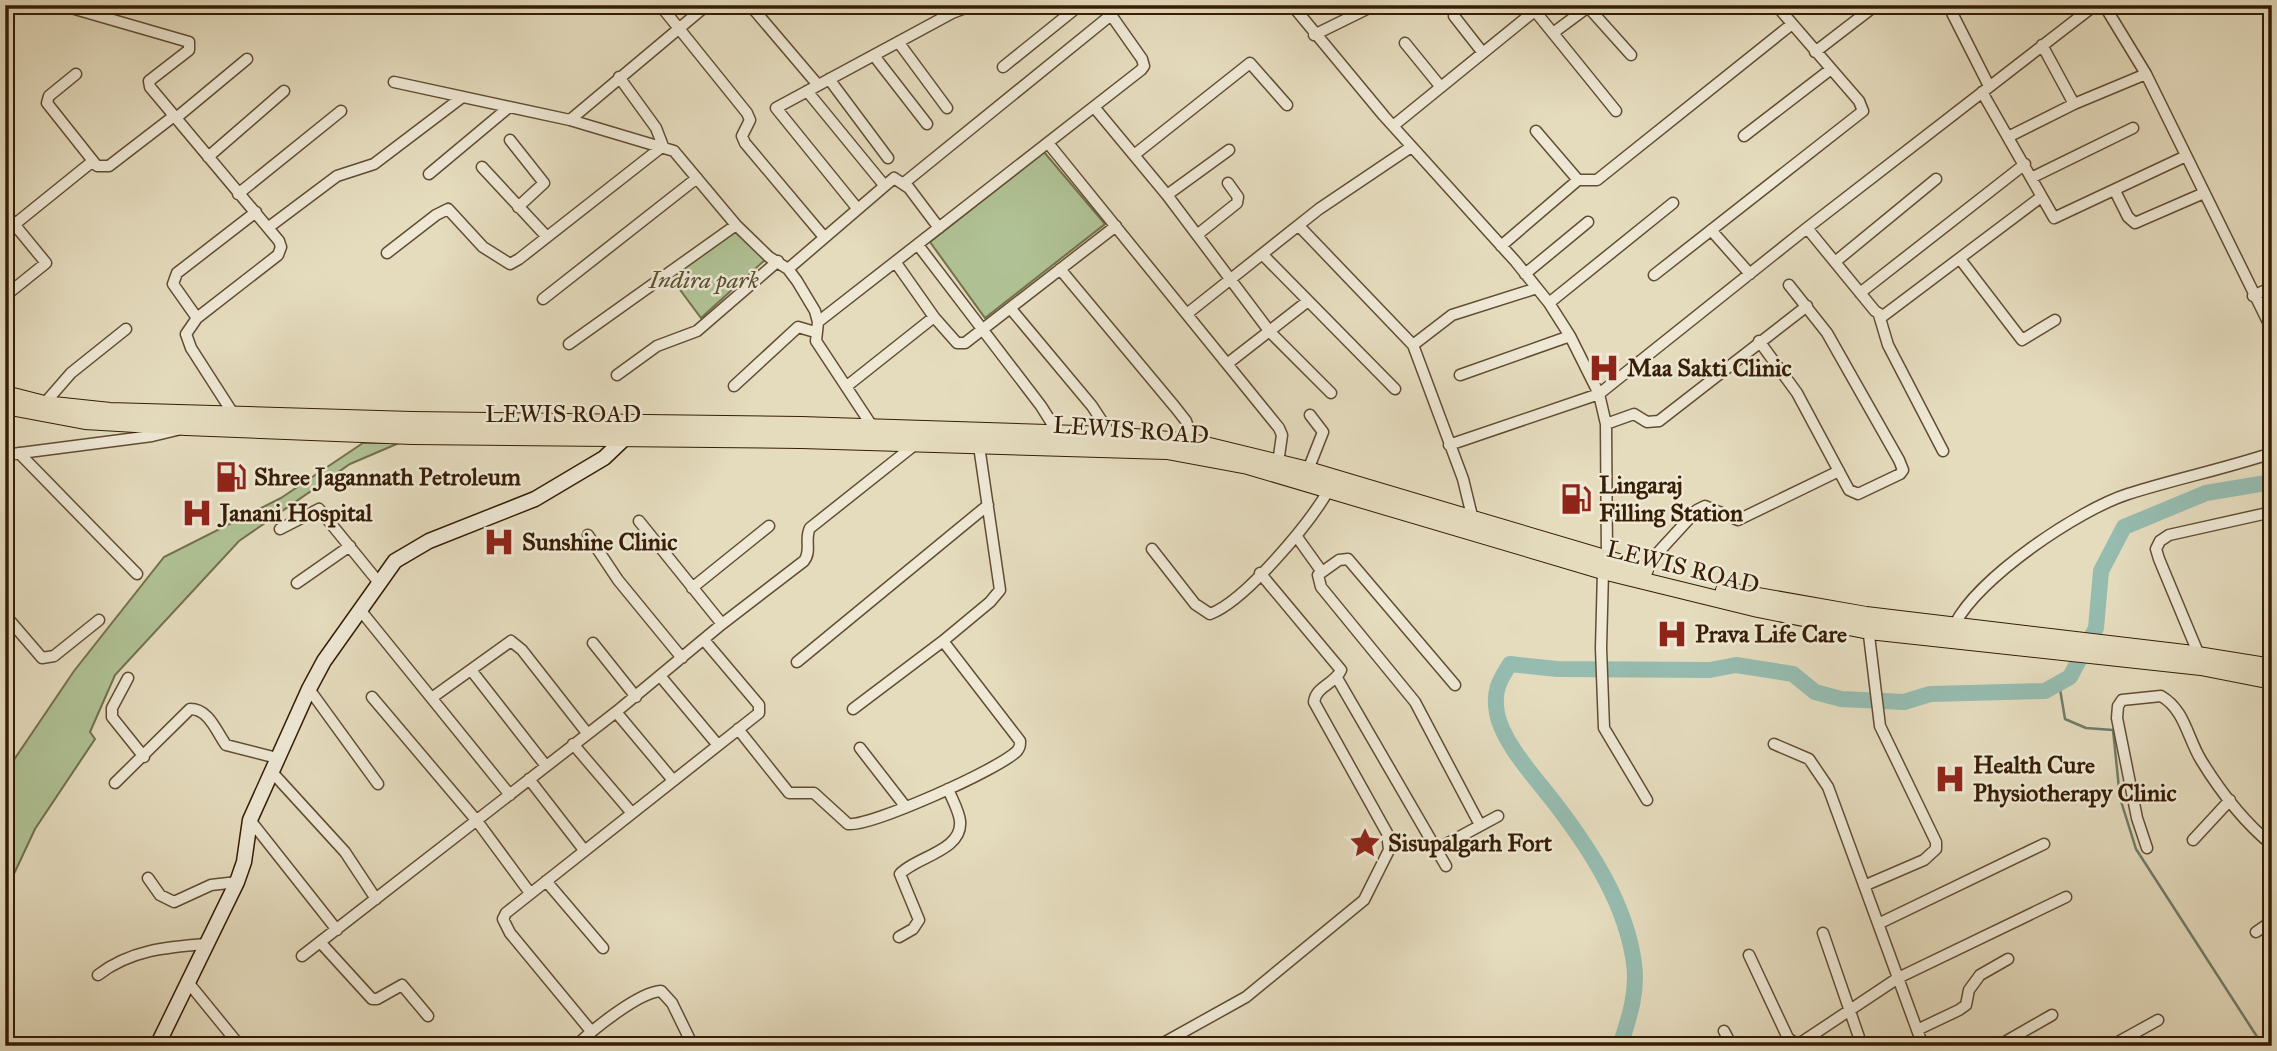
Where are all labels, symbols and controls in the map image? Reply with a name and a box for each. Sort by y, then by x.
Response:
park label: Indira park [648,265,759,295]
hospital icon: Maa Sakti Clinic [1587,351,1621,385]
place label: Maa Sakti Clinic [1627,353,1792,383]
street label: LEWIS ROAD [485,399,641,429]
street label: LEWIS ROAD [1052,410,1210,450]
fuel station icon: Shree Jagannath Petroleum [214,460,248,494]
place label: Shree Jagannath Petroleum [254,462,522,492]
place label: Lingaraj Filling Station [1599,470,1743,528]
fuel station icon: Lingaraj Filling Station [1559,482,1593,516]
hospital icon: Janani Hospital [180,496,214,530]
place label: Janani Hospital [217,498,373,528]
hospital icon: Sunshine Clinic [482,525,516,559]
place label: Sunshine Clinic [522,527,677,557]
street label: LEWIS ROAD [1604,534,1762,600]
hospital icon: Prava Life Care [1655,617,1689,651]
place label: Prava Life Care [1695,619,1847,649]
place label: Health Cure Physiotherapy Clinic [1973,750,2177,808]
hospital icon: Health Cure Physiotherapy Clinic [1933,762,1967,796]
place icon: Sisupalgarh Fort [1348,826,1382,860]
place label: Sisupalgarh Fort [1388,828,1553,858]

